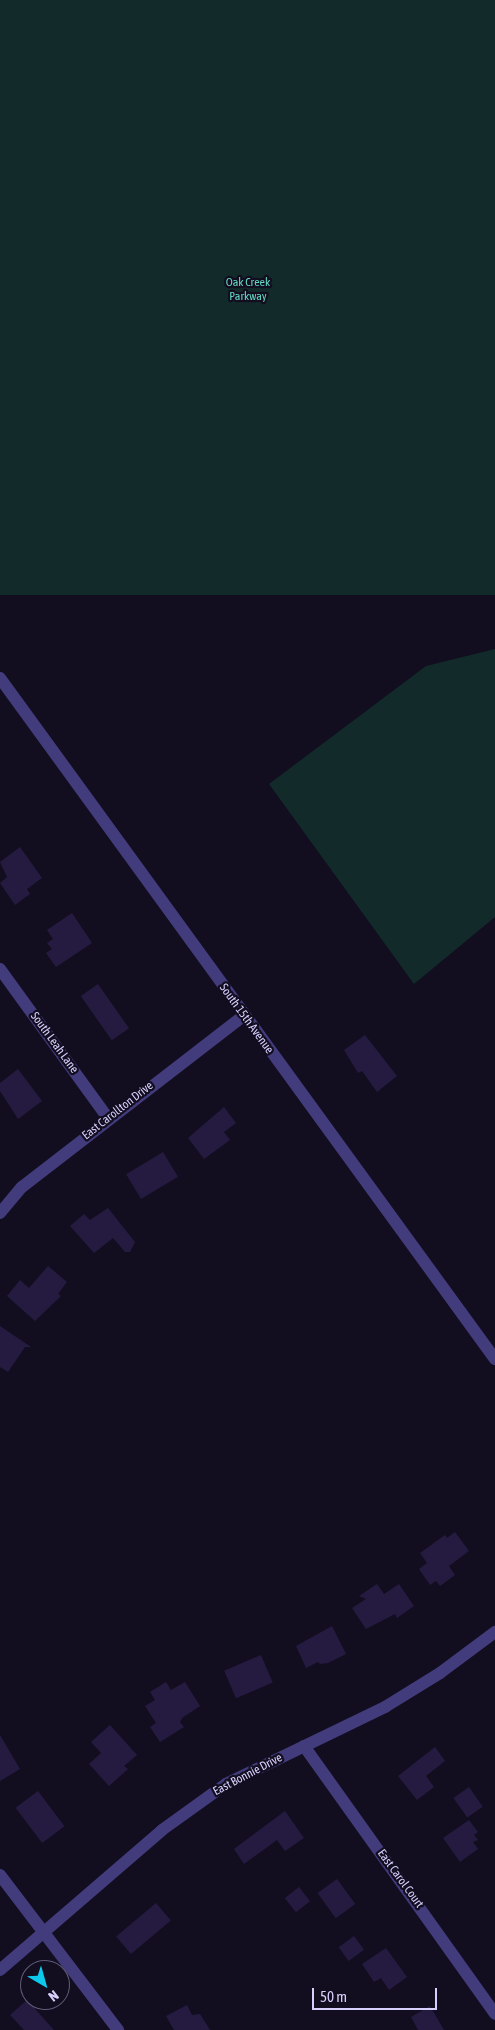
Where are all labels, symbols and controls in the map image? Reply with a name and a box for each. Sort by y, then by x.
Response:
park label: Oak Creek Parkway [226,276,270,304]
street label: South 15th Avenue [216,981,276,1057]
street label: South Leah Lane [27,1010,81,1076]
street label: East Carollton Drive [80,1079,156,1143]
street label: East Bonnie Drive [211,1751,285,1799]
street label: East Carol Court [374,1847,426,1911]
north arrow [20,1960,70,2010]
scale bar [315,1978,440,2010]
text: N [45,1987,62,2005]
text: 50 m [320,1988,347,2005]

